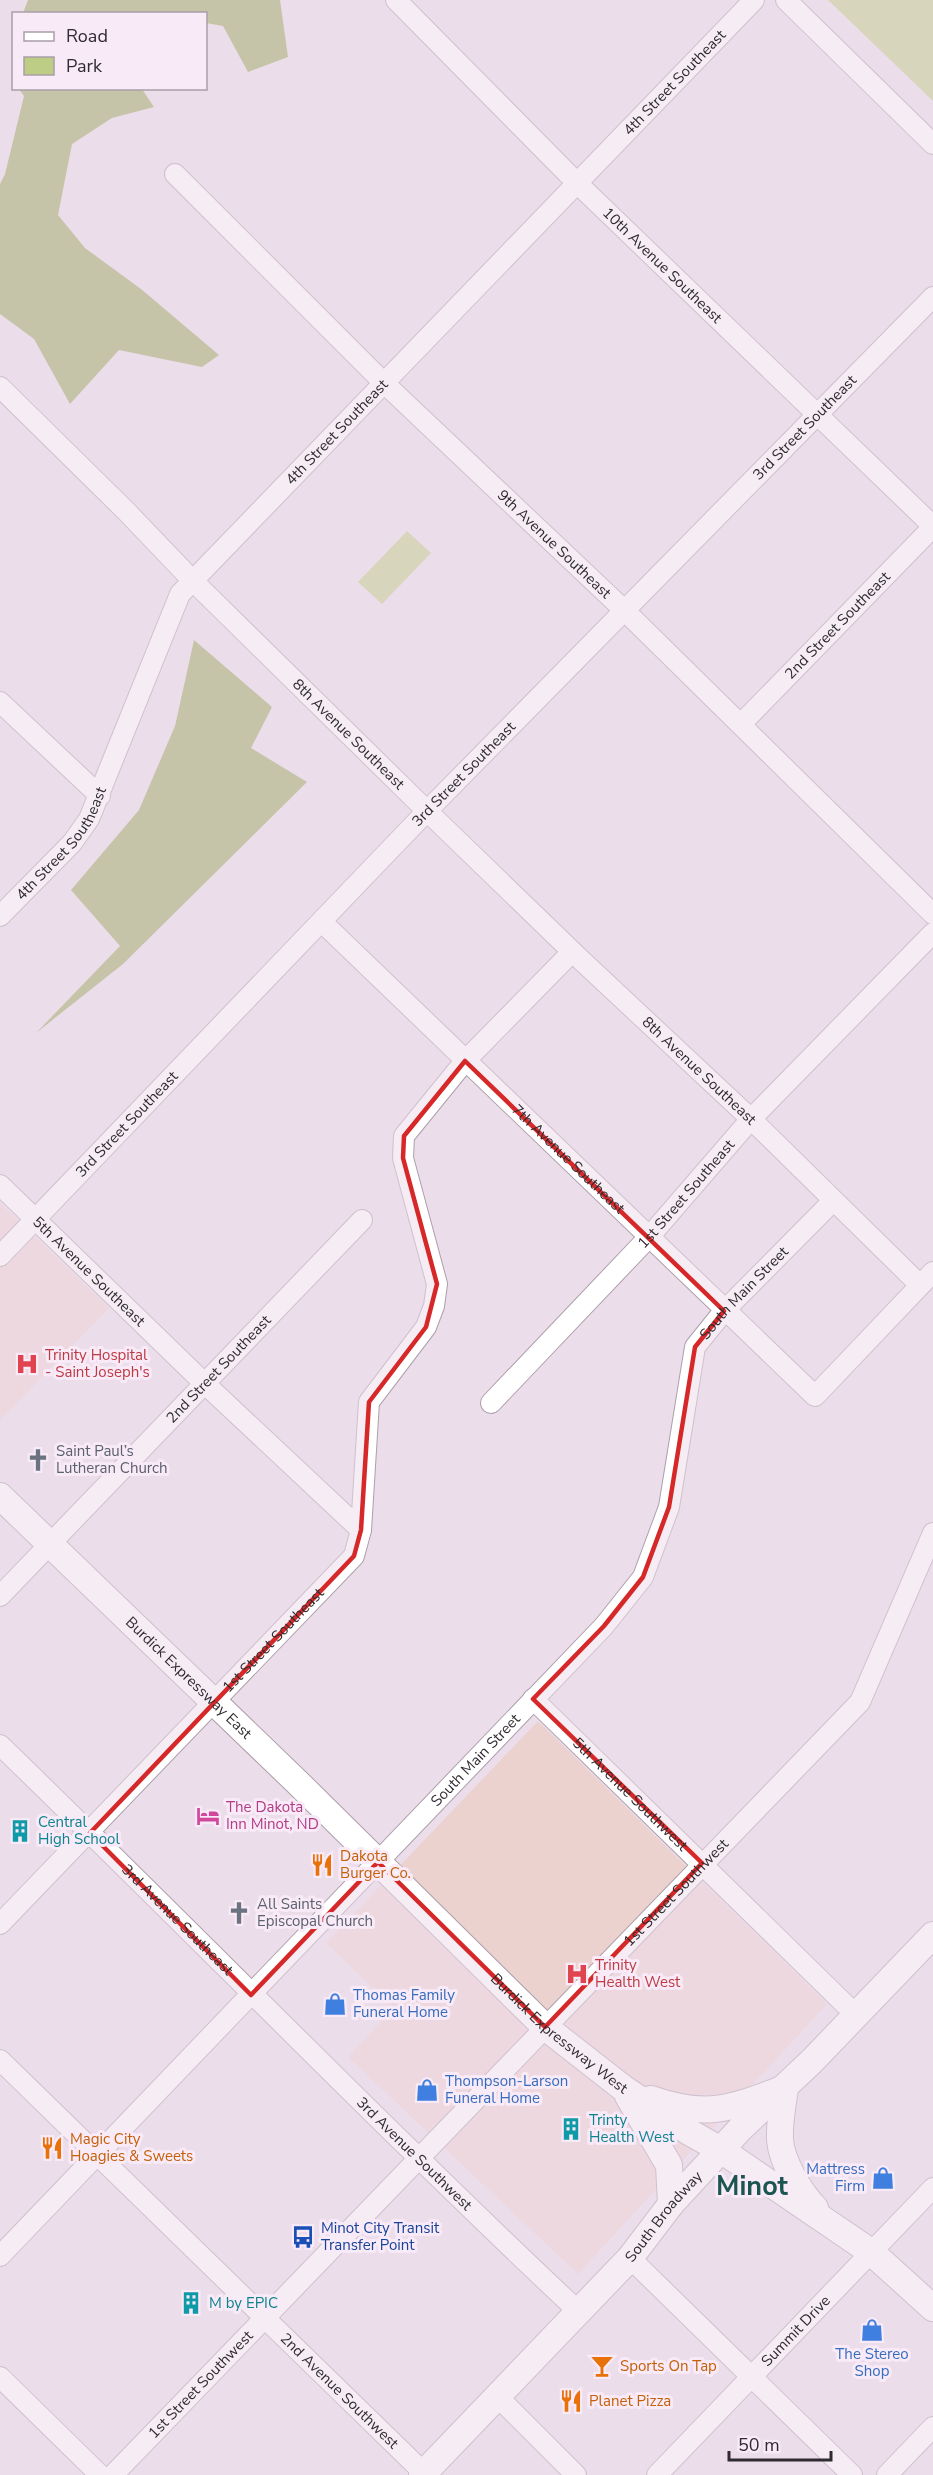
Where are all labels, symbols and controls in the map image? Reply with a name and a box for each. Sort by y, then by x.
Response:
legend [12,12,207,90]
text: Road [66,24,108,48]
street label: 4th Street Southeast [619,25,731,140]
text: Park [66,54,103,78]
street label: 10th Avenue Southeast [598,203,727,328]
street label: 3rd Street Southeast [748,370,861,484]
street label: 4th Street Southeast [281,374,393,489]
street label: 9th Avenue Southeast [493,485,616,603]
street label: 2nd Street Southeast [780,566,895,683]
street label: 8th Avenue Southeast [288,674,410,794]
street label: 3rd Street Southeast [408,716,520,831]
street label: 4th Street Southeast [11,783,111,904]
street label: 8th Avenue Southeast [638,1012,761,1129]
street label: 3rd Street Southeast [71,1066,183,1181]
street label: 7th Avenue Southeast [508,1100,630,1219]
street label: 1st Street Southeast [633,1135,739,1253]
street label: 5th Avenue Southeast [28,1212,150,1331]
street label: South Main Street [695,1241,793,1344]
street label: 2nd Street Southeast [162,1310,276,1428]
place label: Trinity Hospital - Saint Joseph's [45,1345,150,1382]
hospital icon: Trinity Hospital - Saint Joseph's [14,1351,40,1377]
place label: Saint Paul’s Lutheran Church [56,1441,168,1478]
church icon: Saint Paul’s Lutheran Church [25,1447,51,1473]
street label: 1st Street Southeast [218,1583,329,1697]
street label: Burdick Expressway East [121,1612,257,1744]
street label: South Main Street [426,1709,525,1811]
street label: 5th Avenue Southwest [568,1733,693,1856]
place label: The Dakota Inn Minot, ND [226,1797,319,1834]
hotel icon: The Dakota Inn Minot, ND [195,1803,221,1829]
place label: Central High School [38,1812,120,1849]
building icon: Central High School [7,1818,33,1844]
street label: 1st Street Southwest [619,1834,733,1951]
place label: Dakota Burger Co. [340,1846,411,1883]
restaurant icon: Dakota Burger Co. [309,1852,335,1878]
street label: 3rd Avenue Southeast [117,1860,238,1980]
place label: All Saints Episcopal Church [257,1894,373,1931]
church icon: All Saints Episcopal Church [226,1900,252,1926]
place label: Trinity Health West [595,1955,681,1992]
hospital icon: Trinity Health West [564,1961,590,1987]
street label: Burdick Expressway West [486,1969,632,2099]
place label: Thomas Family Funeral Home [353,1985,455,2022]
shop icon: Thomas Family Funeral Home [322,1991,348,2017]
place label: Thompson-Larson Funeral Home [445,2071,568,2108]
shop icon: Thompson-Larson Funeral Home [414,2077,440,2103]
street label: 3rd Avenue Southwest [352,2093,477,2215]
place label: Trinty Health West [589,2110,675,2147]
building icon: Trinty Health West [558,2116,584,2142]
place label: Magic City Hoagies & Sweets [70,2129,193,2166]
restaurant icon: Magic City Hoagies & Sweets [39,2135,65,2161]
place label: Mattress Firm [806,2159,865,2196]
shop icon: Mattress Firm [870,2165,896,2191]
street label: South Broadway [620,2166,707,2266]
district label: Minot [716,2168,789,2205]
place label: Minot City Transit Transfer Point [321,2218,440,2255]
bus stop icon: Minot City Transit Transfer Point [290,2224,316,2250]
building icon: M by EPIC [178,2290,204,2316]
street label: Summit Drive [757,2291,835,2371]
place label: M by EPIC [209,2293,278,2313]
shop icon: The Stereo Shop [859,2317,885,2343]
street label: 1st Street Southwest [144,2326,258,2443]
street label: 2nd Avenue Southwest [276,2329,404,2453]
place label: The Stereo Shop [835,2344,909,2381]
bar icon: Sports On Tap [589,2353,615,2379]
place label: Sports On Tap [620,2356,717,2376]
restaurant icon: Planet Pizza [558,2388,584,2414]
place label: Planet Pizza [589,2391,671,2411]
scale bar [729,2424,831,2462]
text: 50 m [738,2433,780,2457]

